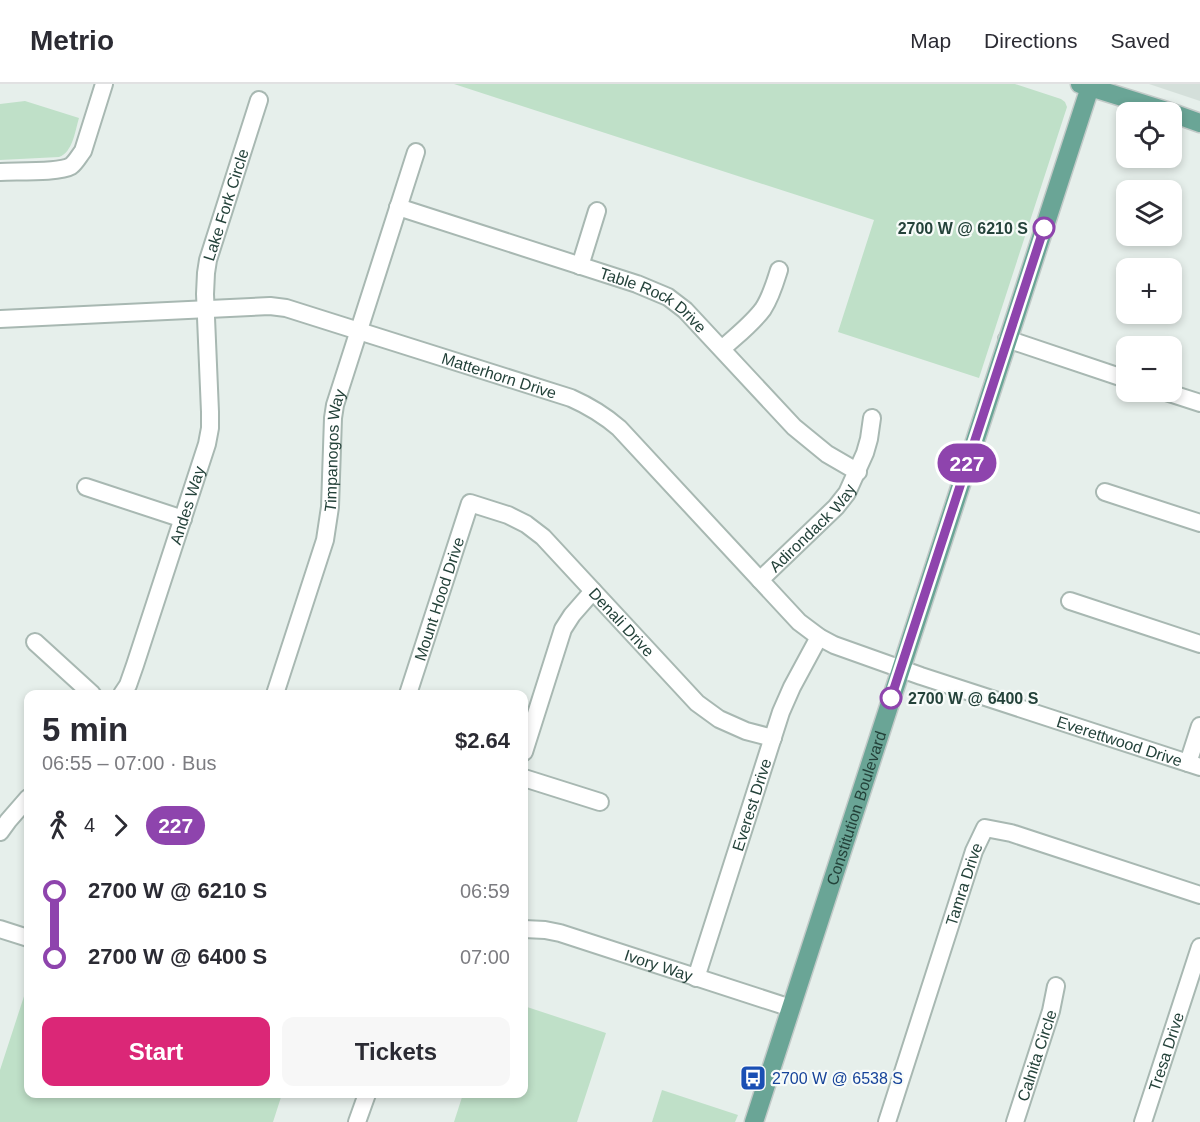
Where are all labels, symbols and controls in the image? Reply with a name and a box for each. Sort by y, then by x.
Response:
text: Metrio [30,25,114,56]
text: Map [910,29,951,52]
text: Directions [984,29,1077,52]
text: Saved [1110,29,1170,52]
map controls [1116,102,1182,402]
button: locate [1116,102,1182,168]
street label: Lake Fork Circle [200,147,252,263]
button: layers [1116,180,1182,246]
marker: 2700 W @ 6210 S [1033,217,1055,239]
place label: 2700 W @ 6210 S [898,220,1028,237]
button: + [1116,258,1182,324]
street label: Table Rock Drive [597,265,710,336]
button: − [1116,336,1182,402]
street label: Matterhorn Drive [440,350,559,402]
street label: Timpanogos Way [321,387,349,513]
line badge: 227 [932,444,1002,482]
text: 227 [949,452,985,475]
street label: Andes Way [167,464,208,547]
street label: Adirondack Way [766,482,859,575]
street label: Mount Hood Drive [411,535,467,663]
street label: Denali Drive [586,584,657,660]
marker: 2700 W @ 6400 S [880,687,902,709]
place label: 2700 W @ 6400 S [908,690,1039,707]
text: 5 min [42,711,128,748]
street label: Everettwood Drive [1055,713,1184,770]
text: $2.64 [455,728,510,753]
street label: Constitution Boulevard [823,729,889,888]
text: 06:55 – 07:00 · Bus [42,752,217,774]
street label: Everest Drive [729,756,775,853]
icon: walk [42,809,75,842]
icon: forward [104,809,137,842]
text: 4 [84,814,95,836]
text: 227 [158,814,193,837]
street label: Tamra Drive [943,840,986,928]
text: 2700 W @ 6210 S [88,878,267,903]
text: 06:59 [460,880,510,902]
text: 2700 W @ 6400 S [88,944,267,969]
text: 07:00 [460,946,510,968]
street label: Ivory Way [622,947,695,984]
street label: Calnita Circle [1014,1008,1060,1103]
street label: Tresa Drive [1146,1010,1187,1093]
button: Start [42,1017,270,1086]
button: Tickets [282,1017,510,1086]
bus stop icon: 2700 W @ 6538 S [738,1063,768,1093]
place label: 2700 W @ 6538 S [772,1070,903,1087]

